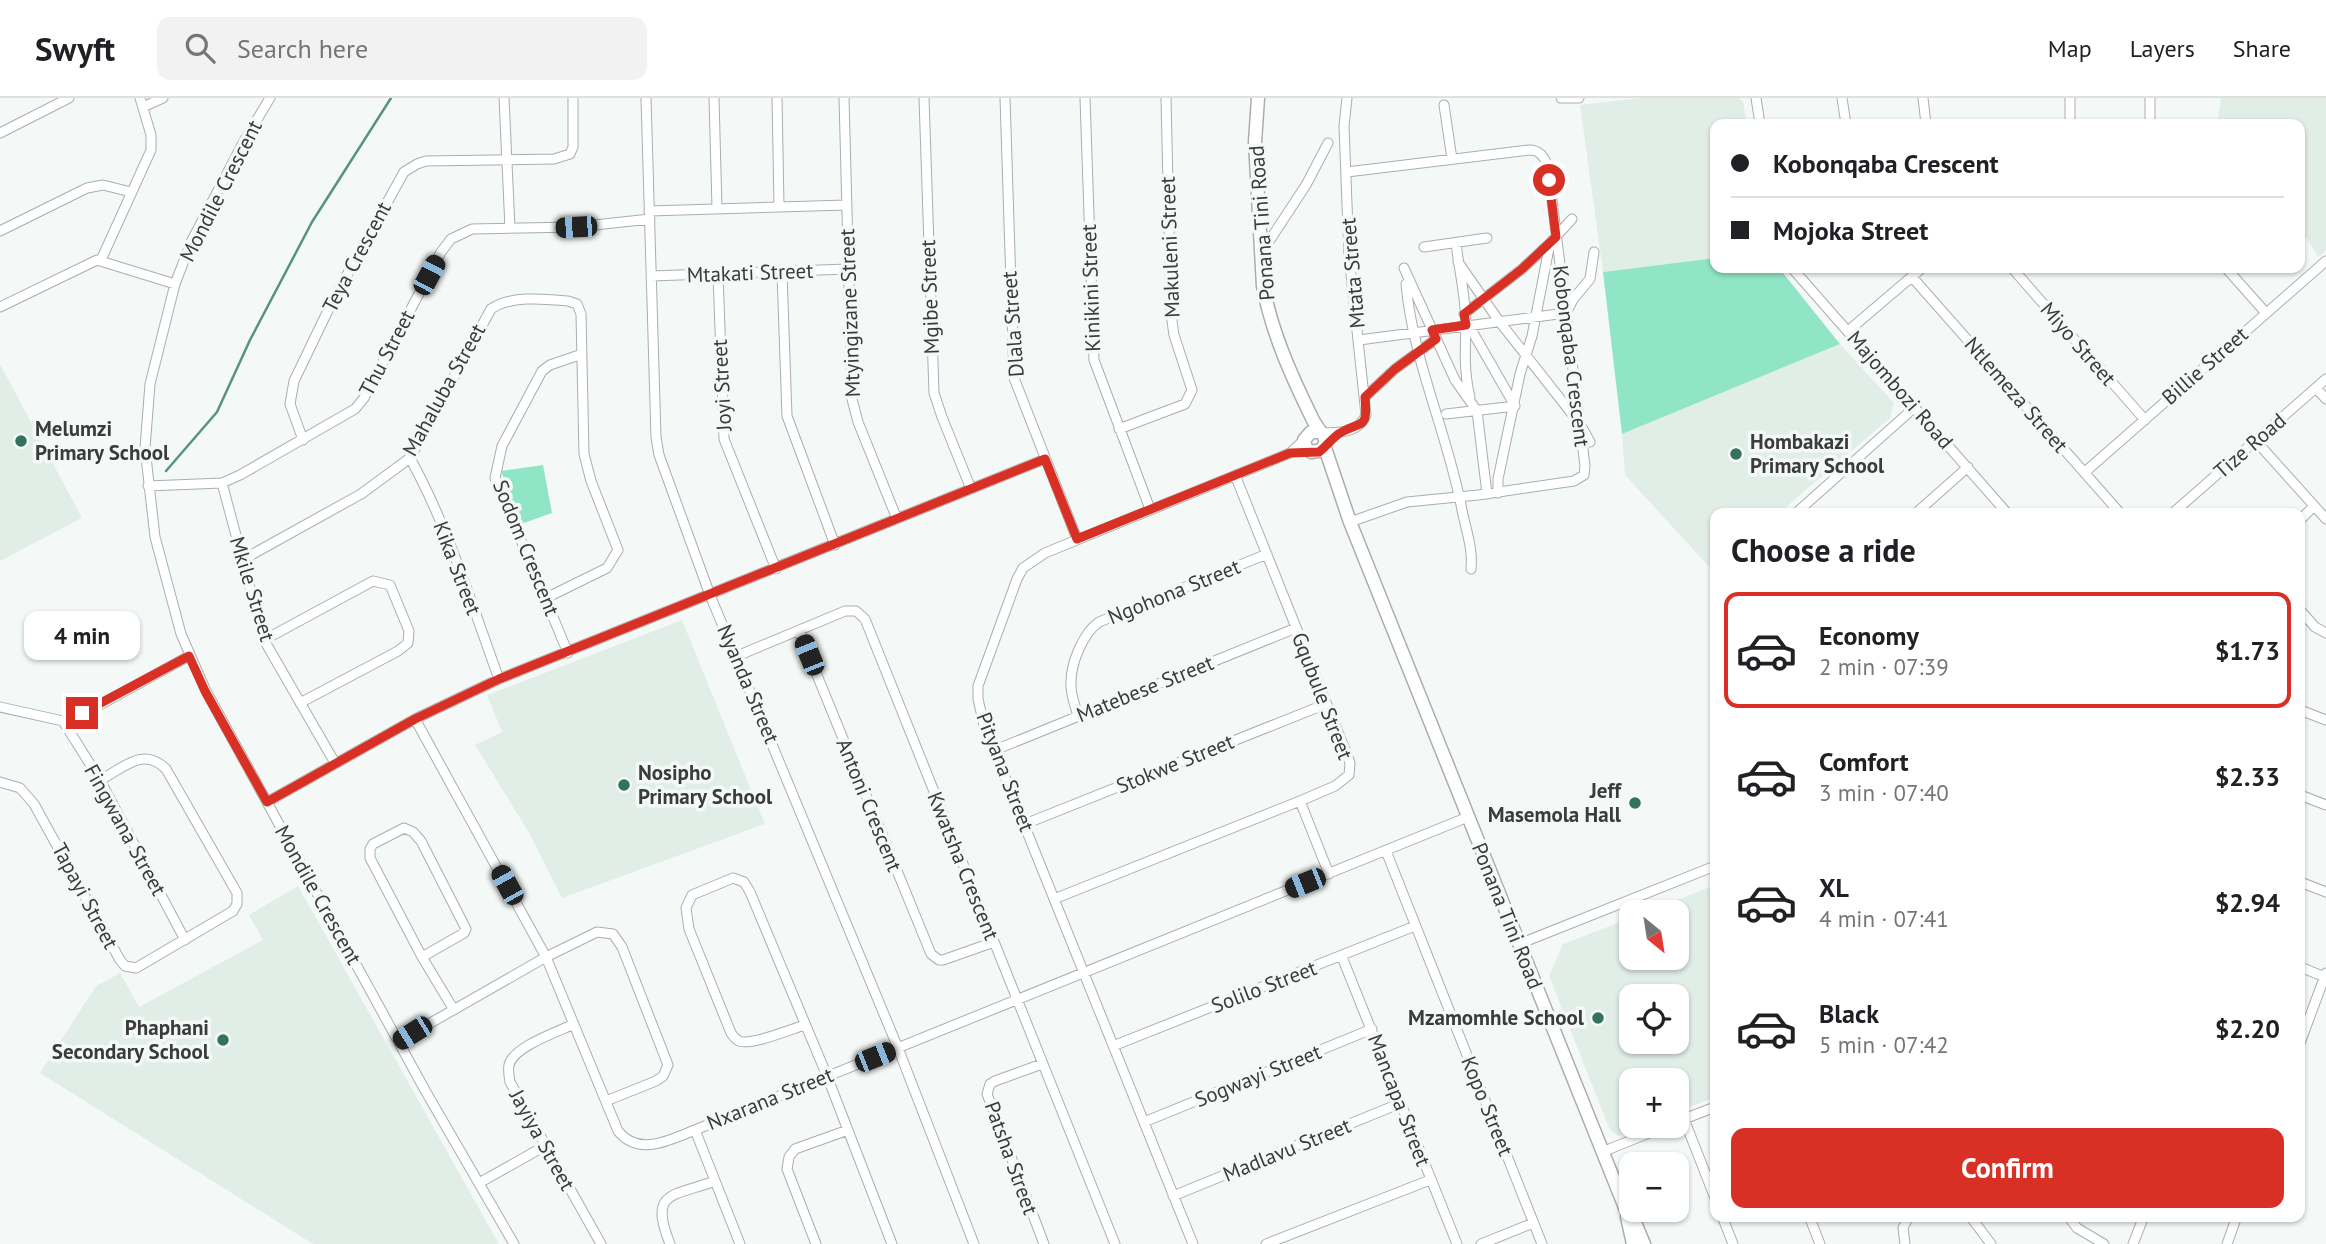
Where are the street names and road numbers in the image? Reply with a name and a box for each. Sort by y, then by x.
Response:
street label: Mondile Crescent [173,115,268,266]
street label: Ponana Tini Road [1243,145,1280,302]
street label: Makuleni Street [1154,176,1185,318]
street label: Teya Crescent [316,197,397,317]
street label: Mtata Street [1334,217,1371,329]
street label: Kinikini Street [1075,224,1106,352]
street label: Mtyingizane Street [833,228,866,398]
street label: Mgibe Street [914,239,945,355]
street label: Mtakati Street [686,257,814,288]
street label: Kobonqaba Crescent [1547,264,1596,448]
street label: Dlala Street [995,270,1030,378]
street label: Miyo Street [2035,296,2122,391]
street label: Thu Street [353,305,420,400]
street label: Mahaluba Street [396,319,491,461]
street label: Billie Street [2156,321,2253,410]
street label: Majombozi Road [1842,325,1959,454]
street label: Ntlemeza Street [1959,331,2074,458]
street label: Joyi Street [706,338,737,433]
street label: Tize Road [2208,407,2291,484]
street label: Sodom Crescent [487,476,566,620]
street label: Kika Street [427,517,488,618]
street label: Mkile Street [224,533,281,645]
street label: Ngohona Street [1104,553,1244,630]
street label: Nyanda Street [711,620,786,747]
street label: Gqubule Street [1286,628,1359,763]
street label: Matebese Street [1072,649,1217,728]
street label: Pityana Street [970,708,1041,835]
street label: Stokwe Street [1112,728,1238,799]
street label: Antoni Crescent [831,734,908,875]
street label: Fingwana Street [78,759,173,900]
street label: Kwatsha Crescent [921,788,1005,944]
street label: Mondile Crescent [269,820,368,969]
street label: Tapayi Street [46,838,125,953]
street label: Ponana Tini Road [1466,839,1549,993]
street label: Solilo Street [1207,954,1320,1019]
street label: Mancapa Street [1362,1030,1437,1170]
street label: Sogwayi Street [1191,1038,1325,1113]
street label: Kopo Street [1455,1052,1520,1160]
street label: Nxarana Street [703,1061,837,1136]
street label: Jayiya Street [503,1084,581,1195]
street label: Patsha Street [979,1098,1044,1218]
street label: Madlavu Street [1219,1112,1355,1187]

